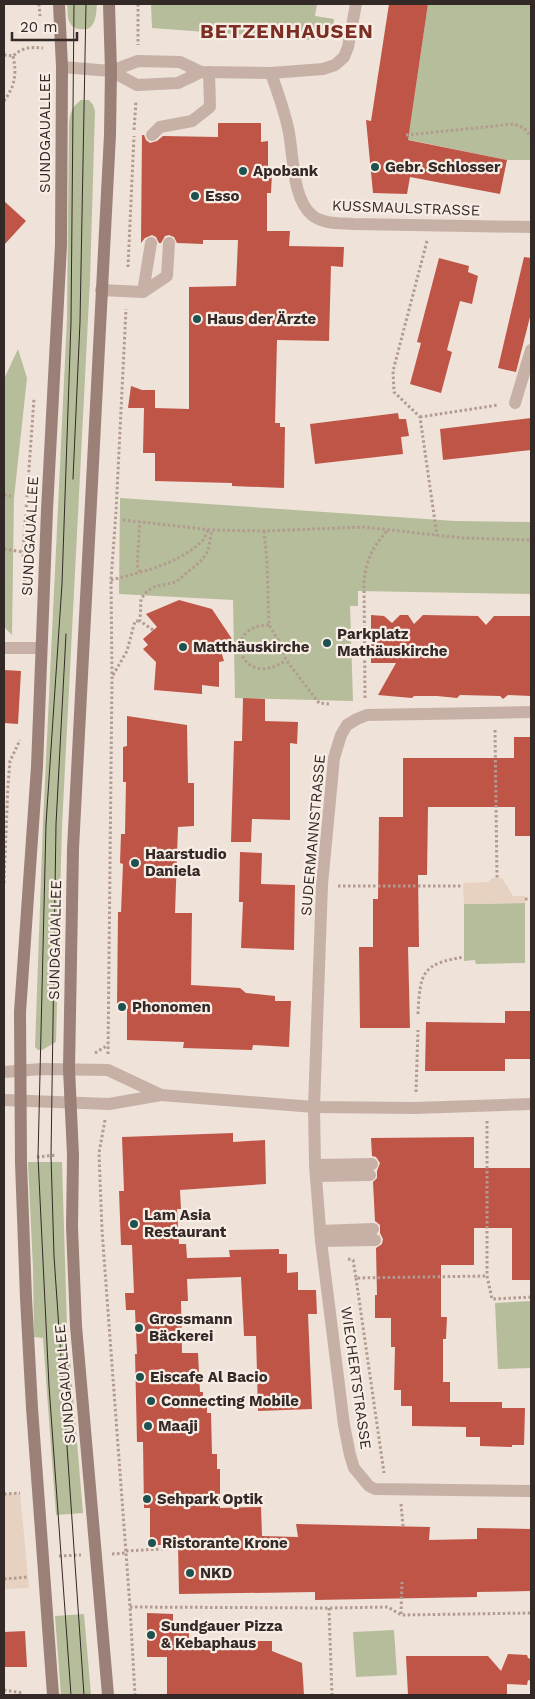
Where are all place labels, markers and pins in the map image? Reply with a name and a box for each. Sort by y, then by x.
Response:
place label: Gebr. Schlosser [385,158,501,176]
marker: Gebr. Schlosser [369,161,381,173]
place label: Apobank [253,162,319,180]
marker: Apobank [237,165,249,177]
place label: Esso [205,187,239,205]
marker: Esso [189,190,201,202]
place label: Haus der Ärzte [207,310,317,328]
marker: Haus der Ärzte [191,313,203,325]
place label: Parkplatz Mathäuskirche [337,625,448,660]
marker: Parkplatz Mathäuskirche [321,637,333,649]
place label: Matthäuskirche [193,638,310,656]
marker: Matthäuskirche [177,641,189,653]
place label: Haarstudio Daniela [145,845,227,880]
marker: Haarstudio Daniela [129,857,141,869]
place label: Phonomen [132,998,211,1016]
marker: Phonomen [116,1001,128,1013]
place label: Lam Asia Restaurant [144,1206,227,1241]
marker: Lam Asia Restaurant [128,1218,140,1230]
place label: Grossmann Bäckerei [149,1310,233,1345]
marker: Grossmann Bäckerei [133,1322,145,1334]
place label: Eiscafe Al Bacio [150,1368,268,1386]
marker: Eiscafe Al Bacio [134,1371,146,1383]
place label: Connecting Mobile [161,1392,299,1410]
marker: Connecting Mobile [145,1395,157,1407]
place label: Maaji [158,1417,198,1435]
marker: Maaji [142,1420,154,1432]
place label: Sehpark Optik [157,1490,264,1508]
marker: Sehpark Optik [141,1493,153,1505]
place label: Ristorante Krone [162,1534,288,1552]
marker: Ristorante Krone [146,1537,158,1549]
place label: NKD [200,1564,233,1582]
marker: NKD [184,1567,196,1579]
place label: Sundgauer Pizza & Kebaphaus [161,1617,283,1652]
marker: Sundgauer Pizza & Kebaphaus [145,1629,157,1641]

